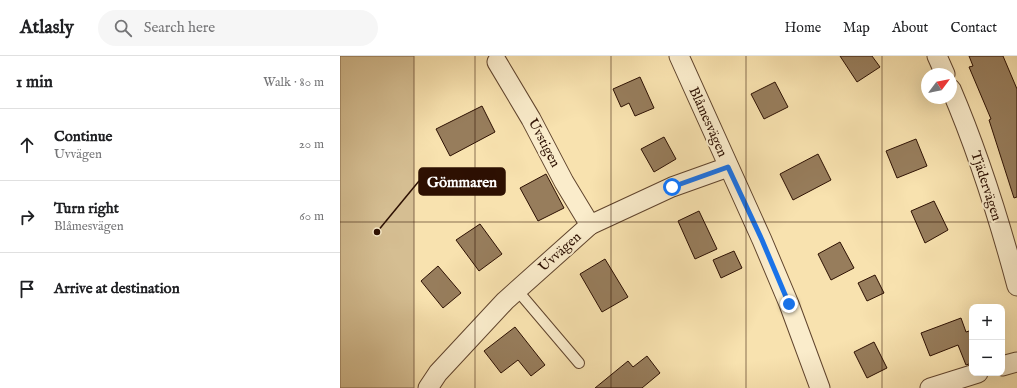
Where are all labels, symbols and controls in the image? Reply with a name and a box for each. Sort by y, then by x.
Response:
search box [98,10,378,46]
text: Atlasly [20,16,74,40]
icon: search [112,17,134,39]
text: Search here [144,18,215,37]
text: Home [785,19,821,37]
text: Map [843,19,870,37]
text: About [892,19,928,37]
text: Contact [950,19,997,37]
north arrow [921,68,957,104]
text: 1 min [16,72,53,93]
text: Walk · 80 m [263,74,324,91]
street label: Blåmesvägen [685,84,732,160]
street label: Uvstigen [524,115,565,171]
text: Continue [54,127,112,146]
icon: ahead [16,134,38,156]
text: 20 m [299,136,324,153]
text: Uvvägen [54,146,102,163]
street label: Tjädervägen [966,149,1006,224]
callout: Gömmaren [419,168,505,195]
text: Gömmaren [427,173,497,192]
route start [663,178,681,196]
text: Turn right [54,199,119,218]
icon: right [16,206,38,228]
text: 60 m [299,208,324,225]
text: Blåmesvägen [54,218,124,235]
street label: Uvvägen [535,228,586,276]
icon: arrive [16,278,38,300]
text: Arrive at destination [54,279,180,298]
route end [780,295,798,313]
map controls [969,304,1005,376]
button: + [969,304,1005,340]
button: − [969,340,1005,376]

